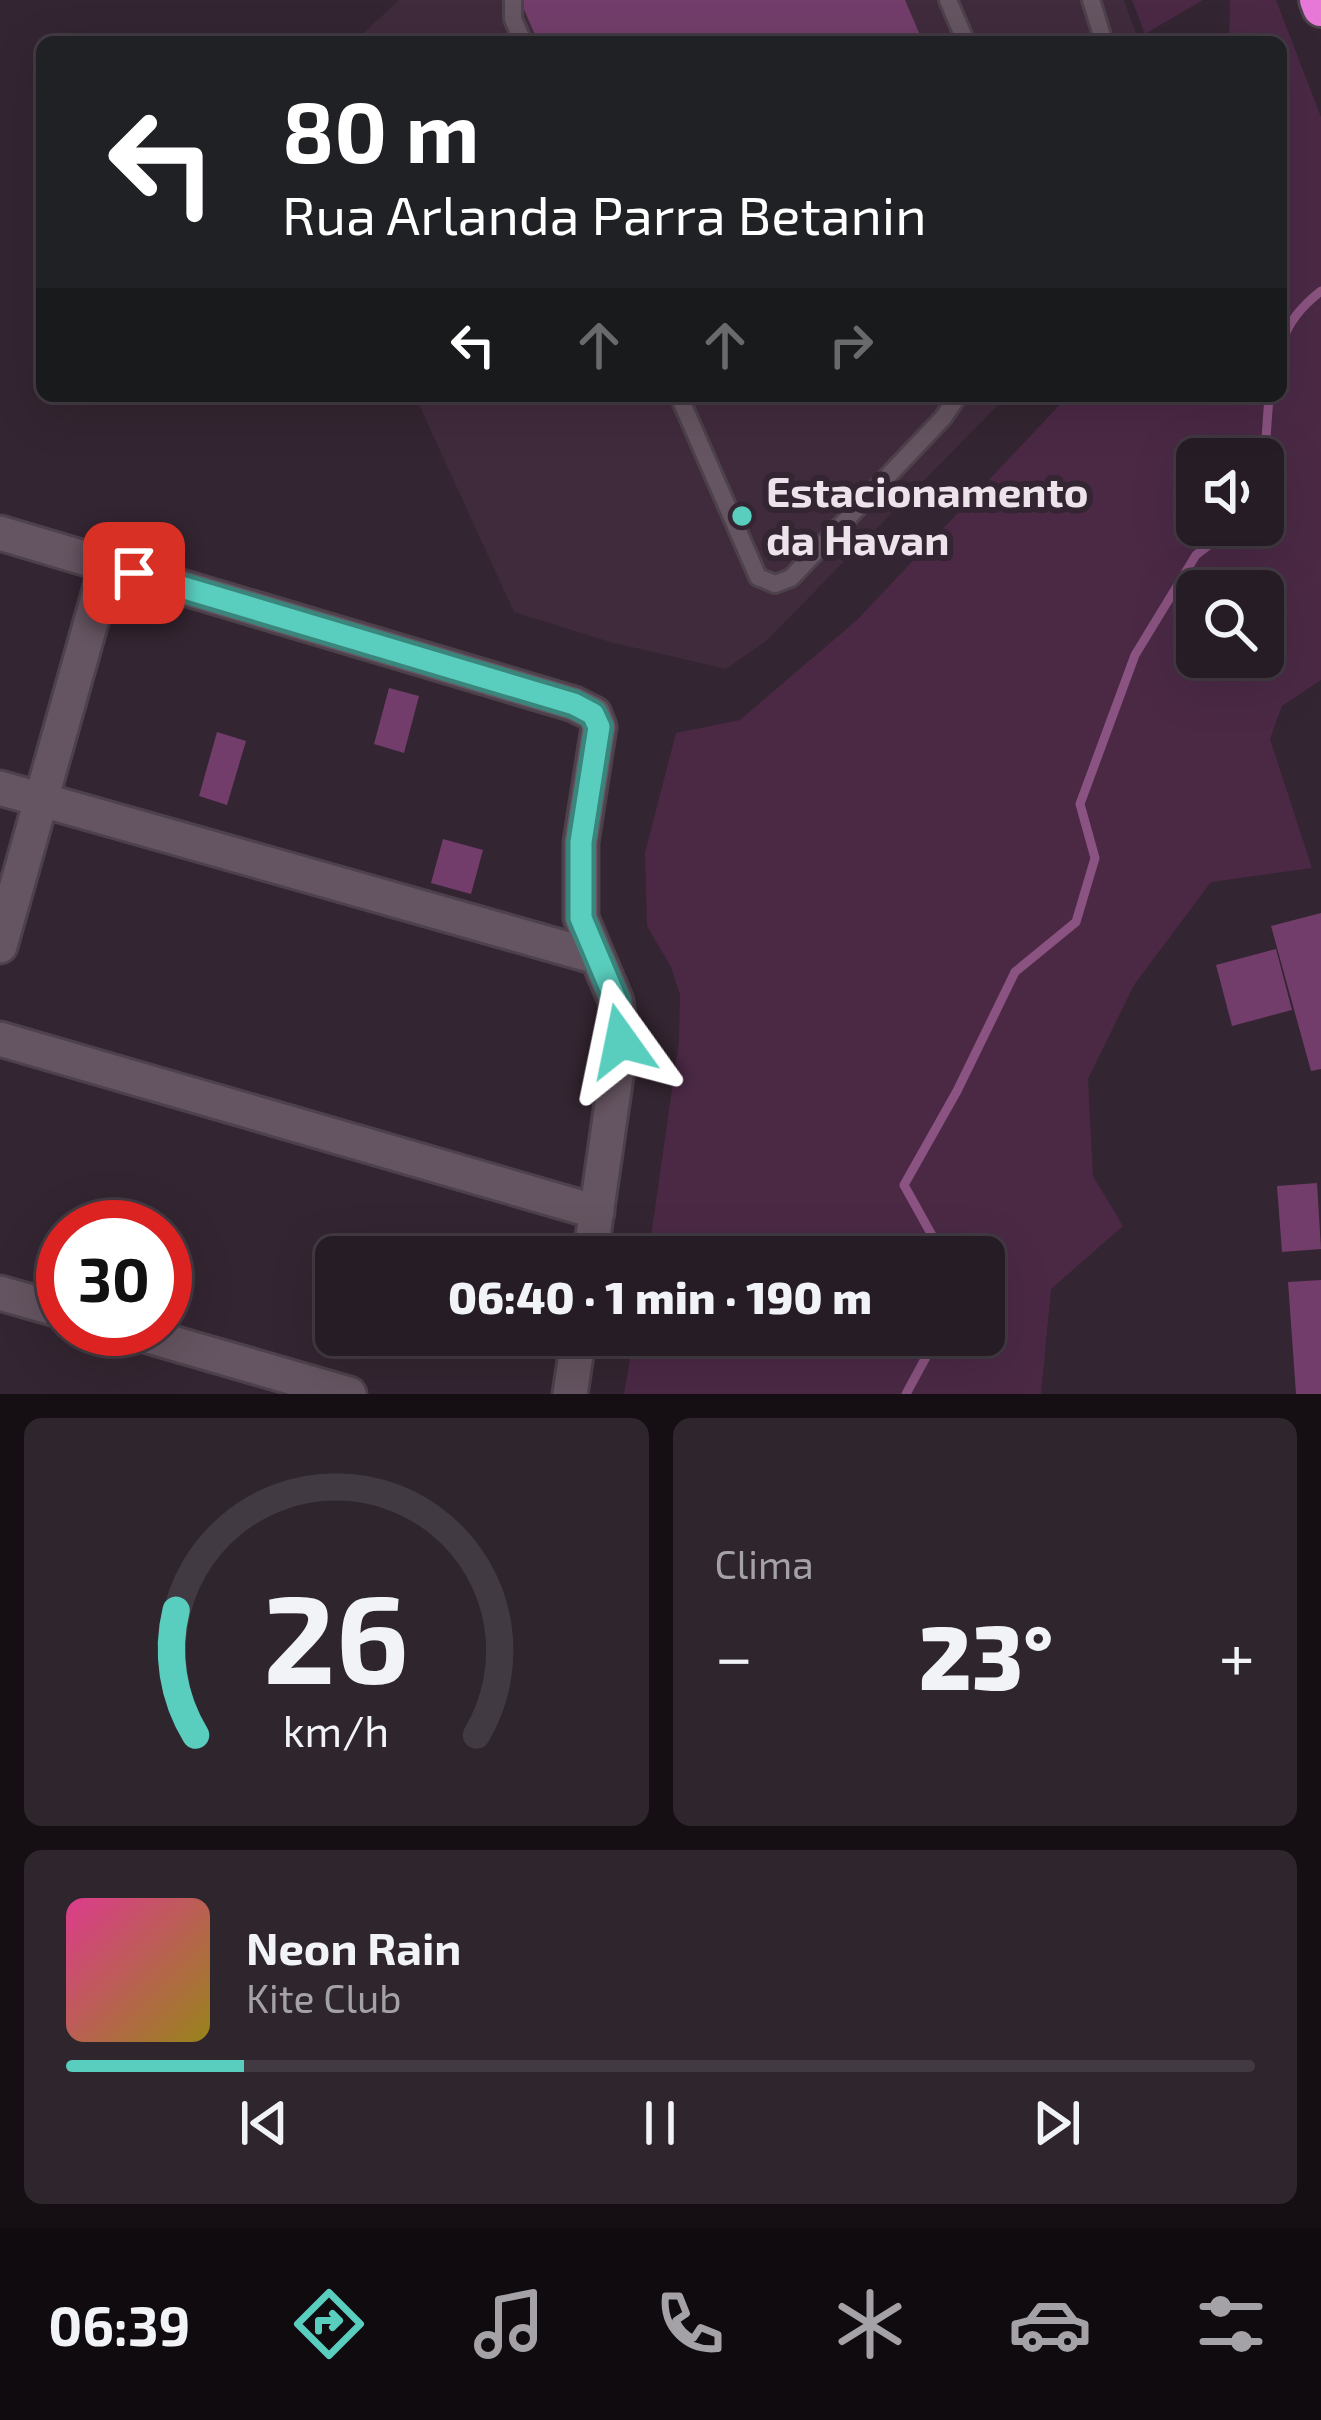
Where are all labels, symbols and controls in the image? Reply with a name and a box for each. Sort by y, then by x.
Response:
text: 80 m [282,79,479,180]
icon: left [84,84,240,240]
text: Rua Arlanda Parra Betanin [282,181,927,246]
icon: left [440,312,506,378]
icon: ahead [566,312,632,378]
icon: ahead [692,312,758,378]
icon: right [818,312,884,378]
map controls [1176,438,1284,678]
button: sound [1176,438,1284,546]
place label: Estacionamento da Havan [766,465,1089,563]
marker: Estacionamento da Havan [729,503,755,529]
pin [83,522,185,624]
icon: arrive [101,540,167,606]
button: search [1176,570,1284,678]
position arrow [558,978,684,1104]
speed limit sign: 30 [36,1200,192,1356]
text: 06:40 · 1 min · 190 m [448,1269,872,1323]
text: Clima [715,1540,814,1587]
text: 26 [263,1559,409,1709]
text: 23° [918,1600,1053,1708]
text: − [715,1615,753,1694]
text: + [1219,1615,1255,1694]
text: km/h [283,1704,389,1756]
text: Neon Rain [246,1920,461,1974]
text: Kite Club [246,1974,402,2021]
icon: previous [231,2090,297,2156]
icon: pause [627,2090,693,2156]
icon: next [1024,2090,1090,2156]
icon: directions [287,2282,371,2366]
icon: music [467,2282,551,2366]
icon: phone [648,2282,732,2366]
icon: climate [828,2282,912,2366]
icon: car [1008,2282,1092,2366]
icon: filters [1189,2282,1273,2366]
text: 06:39 [48,2292,190,2357]

